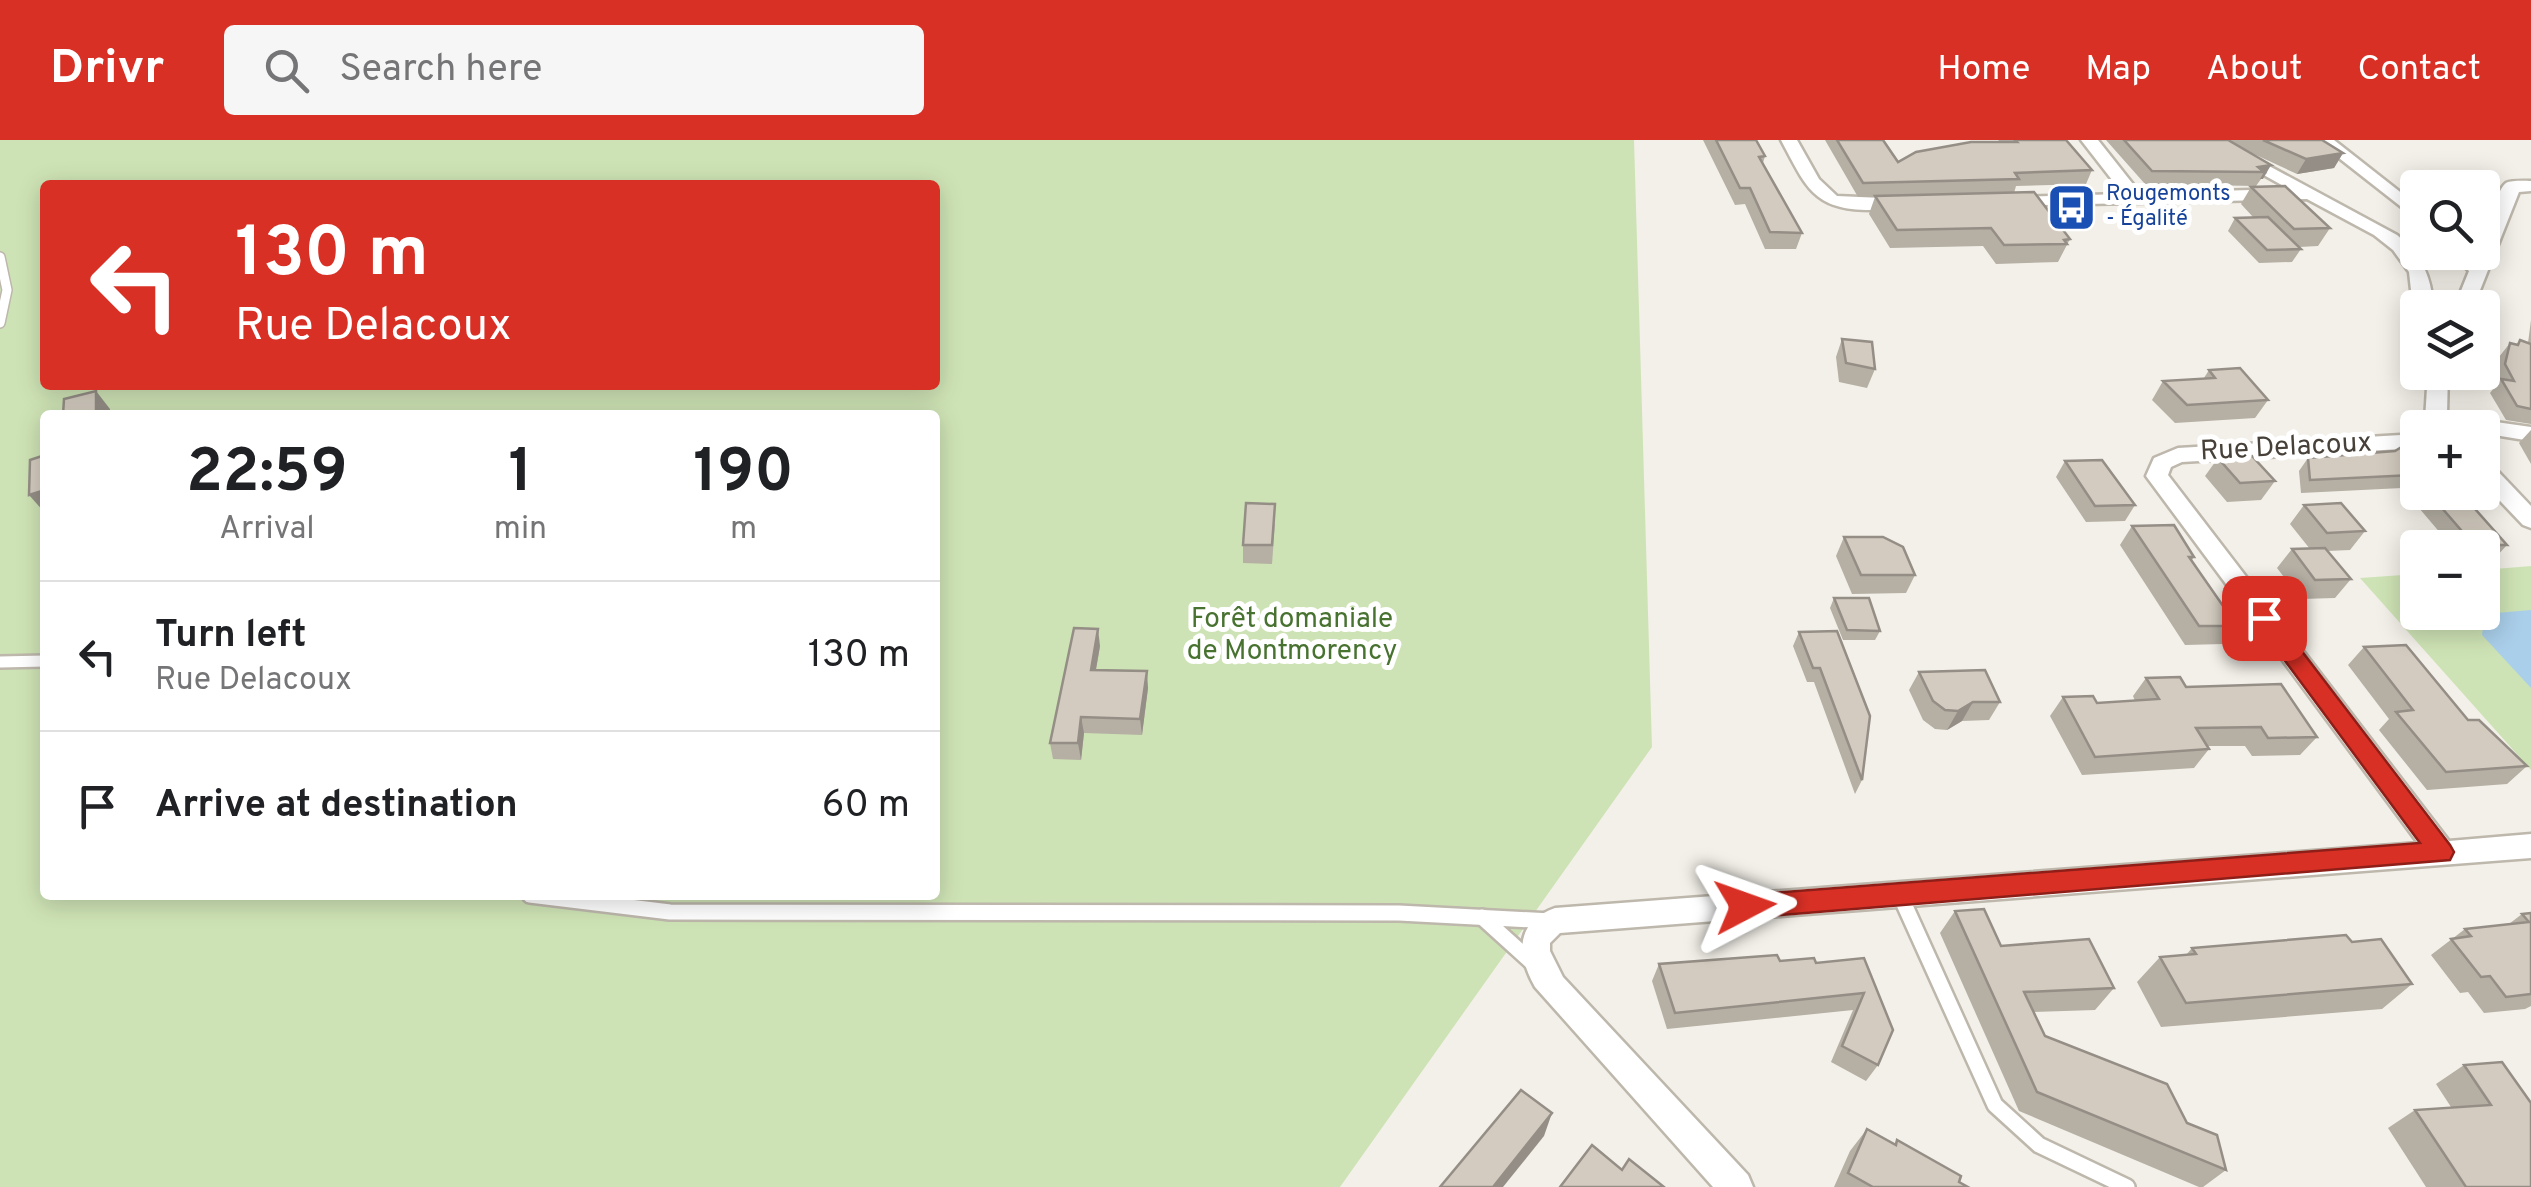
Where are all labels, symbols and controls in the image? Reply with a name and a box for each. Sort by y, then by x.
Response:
search box [224,25,924,115]
text: Drivr [50,40,164,100]
icon: search [259,43,314,98]
text: Search here [339,46,542,95]
text: Home [1937,48,2030,92]
text: Map [2085,48,2151,92]
text: About [2206,48,2302,92]
text: Contact [2357,48,2481,92]
map controls [2400,170,2500,630]
button: search [2400,170,2500,270]
bus stop icon: Rougemonts - Égalité [2045,181,2097,233]
place label: Rougemonts - Égalité [2106,181,2231,233]
text: 130 m [235,212,429,301]
icon: left [70,220,200,350]
button: layers [2400,290,2500,390]
text: Rue Delacoux [235,299,512,356]
button: + [2400,410,2500,510]
street label: Rue Delacoux [2199,426,2373,470]
text: 22:59 [186,437,348,513]
text: 1 [508,437,532,513]
text: 190 [693,437,794,513]
text: Arrival [219,510,315,550]
text: min [494,510,547,550]
text: m [730,510,757,550]
button: − [2400,530,2500,630]
pin [2222,576,2307,661]
icon: arrive [2237,591,2292,646]
park label: Forêt domaniale de Montmorency [1187,602,1397,670]
text: Turn left [155,612,307,661]
icon: left [70,629,125,684]
text: 130 m [808,632,910,681]
text: Rue Delacoux [155,661,352,701]
icon: arrive [70,779,125,834]
text: Arrive at destination [155,782,518,831]
text: 60 m [822,782,910,831]
position arrow [1693,854,1797,958]

